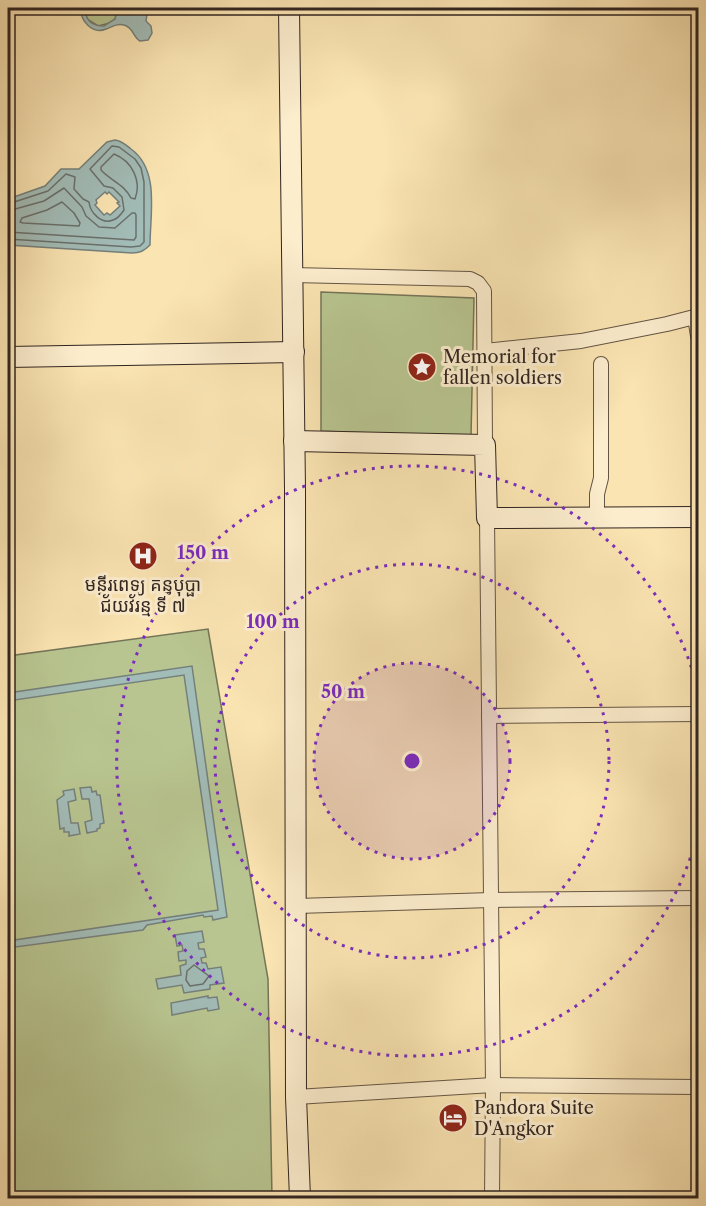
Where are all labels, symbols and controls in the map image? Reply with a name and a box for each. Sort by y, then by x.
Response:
place label: Memorial for fallen soldiers [443,346,562,389]
place icon: Memorial for fallen soldiers [406,351,438,383]
hospital icon: មន្ទីរពេទ្យ គន្ធបុប្ផា ជ័យវ័រន្ម ទី ៧ [127,540,159,572]
text: 150 m [177,542,229,564]
place label: មន្ទីរពេទ្យ គន្ធបុប្ផា ជ័យវ័រន្ម ទី ៧ [85,574,201,617]
text: 100 m [246,611,300,633]
text: 50 m [321,681,365,703]
centre of rings [402,751,422,771]
place label: Pandora Suite D'Angkor [474,1097,594,1140]
hotel icon: Pandora Suite D'Angkor [437,1102,469,1134]

